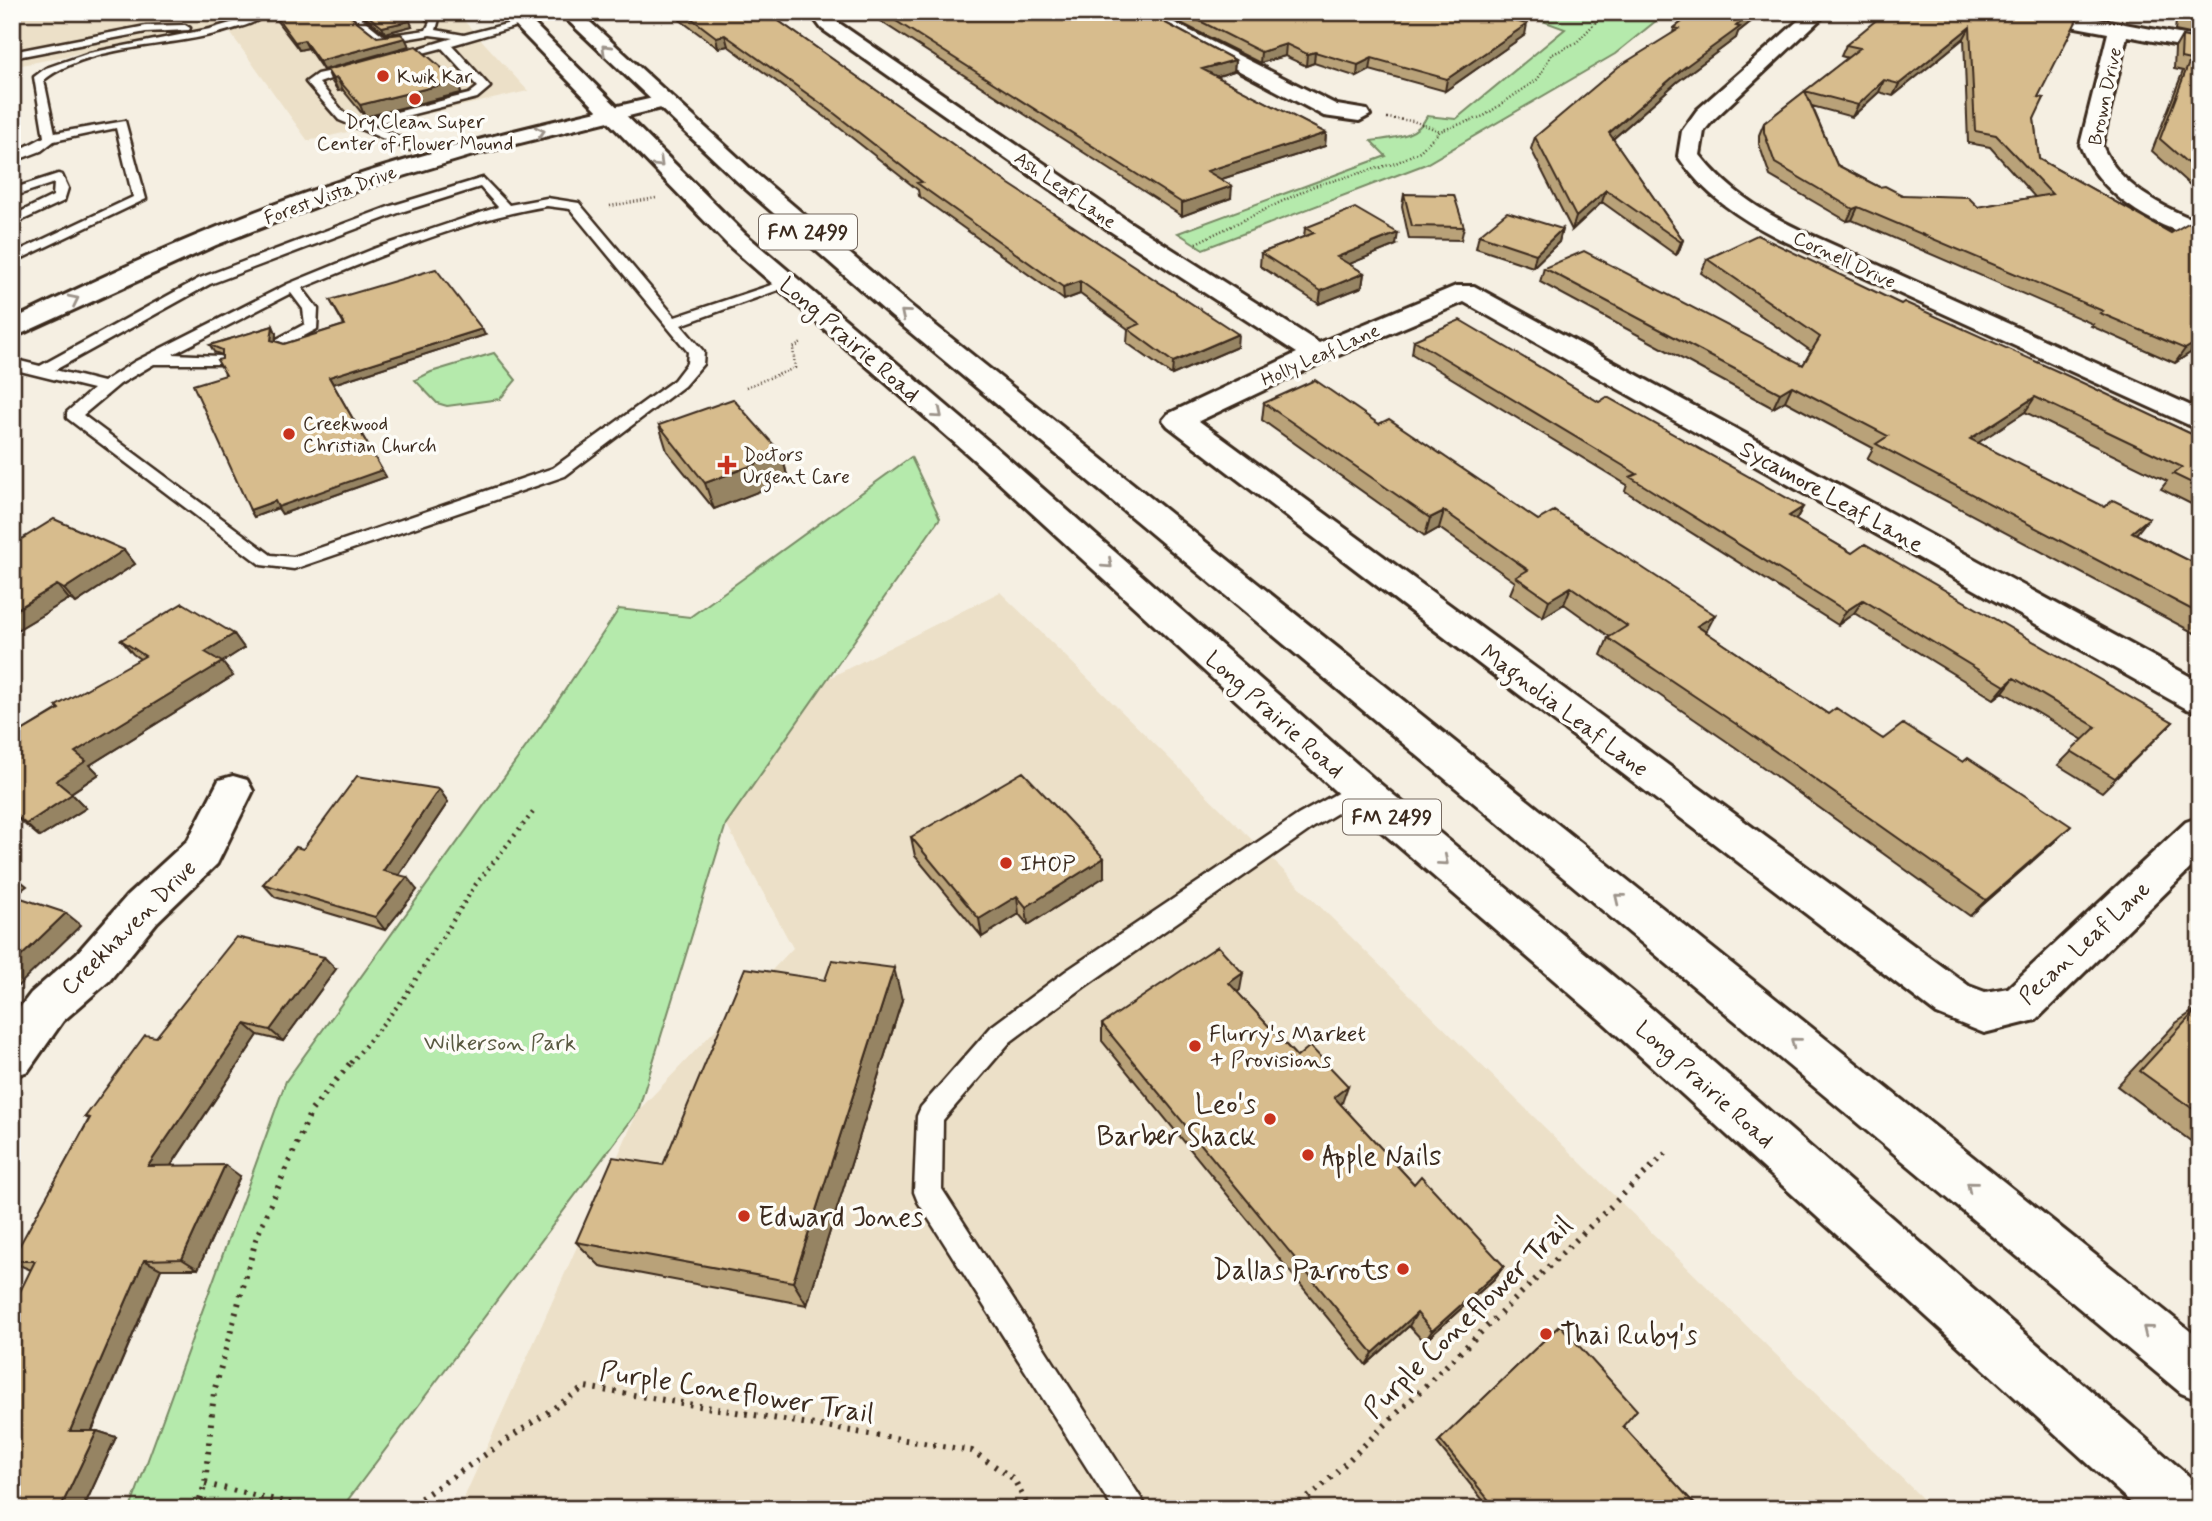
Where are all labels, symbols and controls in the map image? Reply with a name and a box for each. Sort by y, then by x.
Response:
one-way arrow [601,44,614,57]
street label: Brown Drive [2083,45,2128,148]
place label: Kwik Kar [397,65,472,90]
marker: Kwik Kar [375,68,391,84]
marker: Dry Clean Super Center of Flower Mound [407,91,423,107]
place label: Dry Clean Super Center of Flower Mound [317,110,513,157]
one-way arrow [534,125,546,140]
street label: Ash Leaf Lane [1009,146,1121,235]
one-way arrow [651,155,664,168]
street label: Forest Vista Drive [261,160,400,231]
road number: FM 2499 [759,215,857,250]
street label: Cornell Drive [1789,226,1900,295]
street label: Long Prairie Road [771,271,925,411]
one-way arrow [67,294,79,308]
one-way arrow [901,310,914,322]
street label: Holly Leaf Lane [1257,318,1384,394]
one-way arrow [929,406,942,418]
place label: Creekwood Christian Church [303,412,437,459]
marker: Creekwood Christian Church [281,426,297,442]
street label: Sycamore Leaf Lane [1734,435,1928,561]
place label: Doctors Urgent Care [743,443,850,493]
marker: Doctors Urgent Care [717,455,737,475]
one-way arrow [1100,556,1113,568]
street label: Magnolia Leaf Lane [1472,638,1654,786]
street label: Long Prairie Road [1197,645,1349,787]
road number: FM 2499 [1343,800,1441,834]
place label: IHOP [1020,850,1075,880]
one-way arrow [1436,853,1449,865]
street label: Creekhaven Drive [55,854,204,1003]
marker: IHOP [998,855,1014,871]
street label: Pecan Leaf Lane [2013,875,2158,1012]
one-way arrow [1614,894,1627,906]
street label: Long Prairie Road [1627,1015,1779,1157]
place label: Flurry's Market + Provisions [1209,1020,1366,1076]
park label: Wilkerson Park [424,1029,576,1059]
marker: Flurry's Market + Provisions [1187,1038,1203,1054]
one-way arrow [1790,1038,1803,1050]
place label: Leo's Barber Shack [1097,1087,1256,1156]
marker: Leo's Barber Shack [1262,1111,1278,1127]
place label: Apple Nails [1322,1139,1442,1179]
marker: Apple Nails [1300,1147,1316,1163]
one-way arrow [1966,1182,1978,1195]
place label: Edward Jones [758,1200,923,1237]
marker: Edward Jones [736,1208,752,1224]
street label: Purple Coneflower Trail [1356,1208,1581,1427]
place label: Dallas Parrots [1213,1253,1389,1290]
marker: Dallas Parrots [1395,1261,1411,1277]
place label: Thai Ruby's [1560,1318,1697,1355]
marker: Thai Ruby's [1538,1326,1554,1342]
one-way arrow [2142,1326,2154,1339]
street label: Purple Coneflower Trail [597,1353,877,1433]

